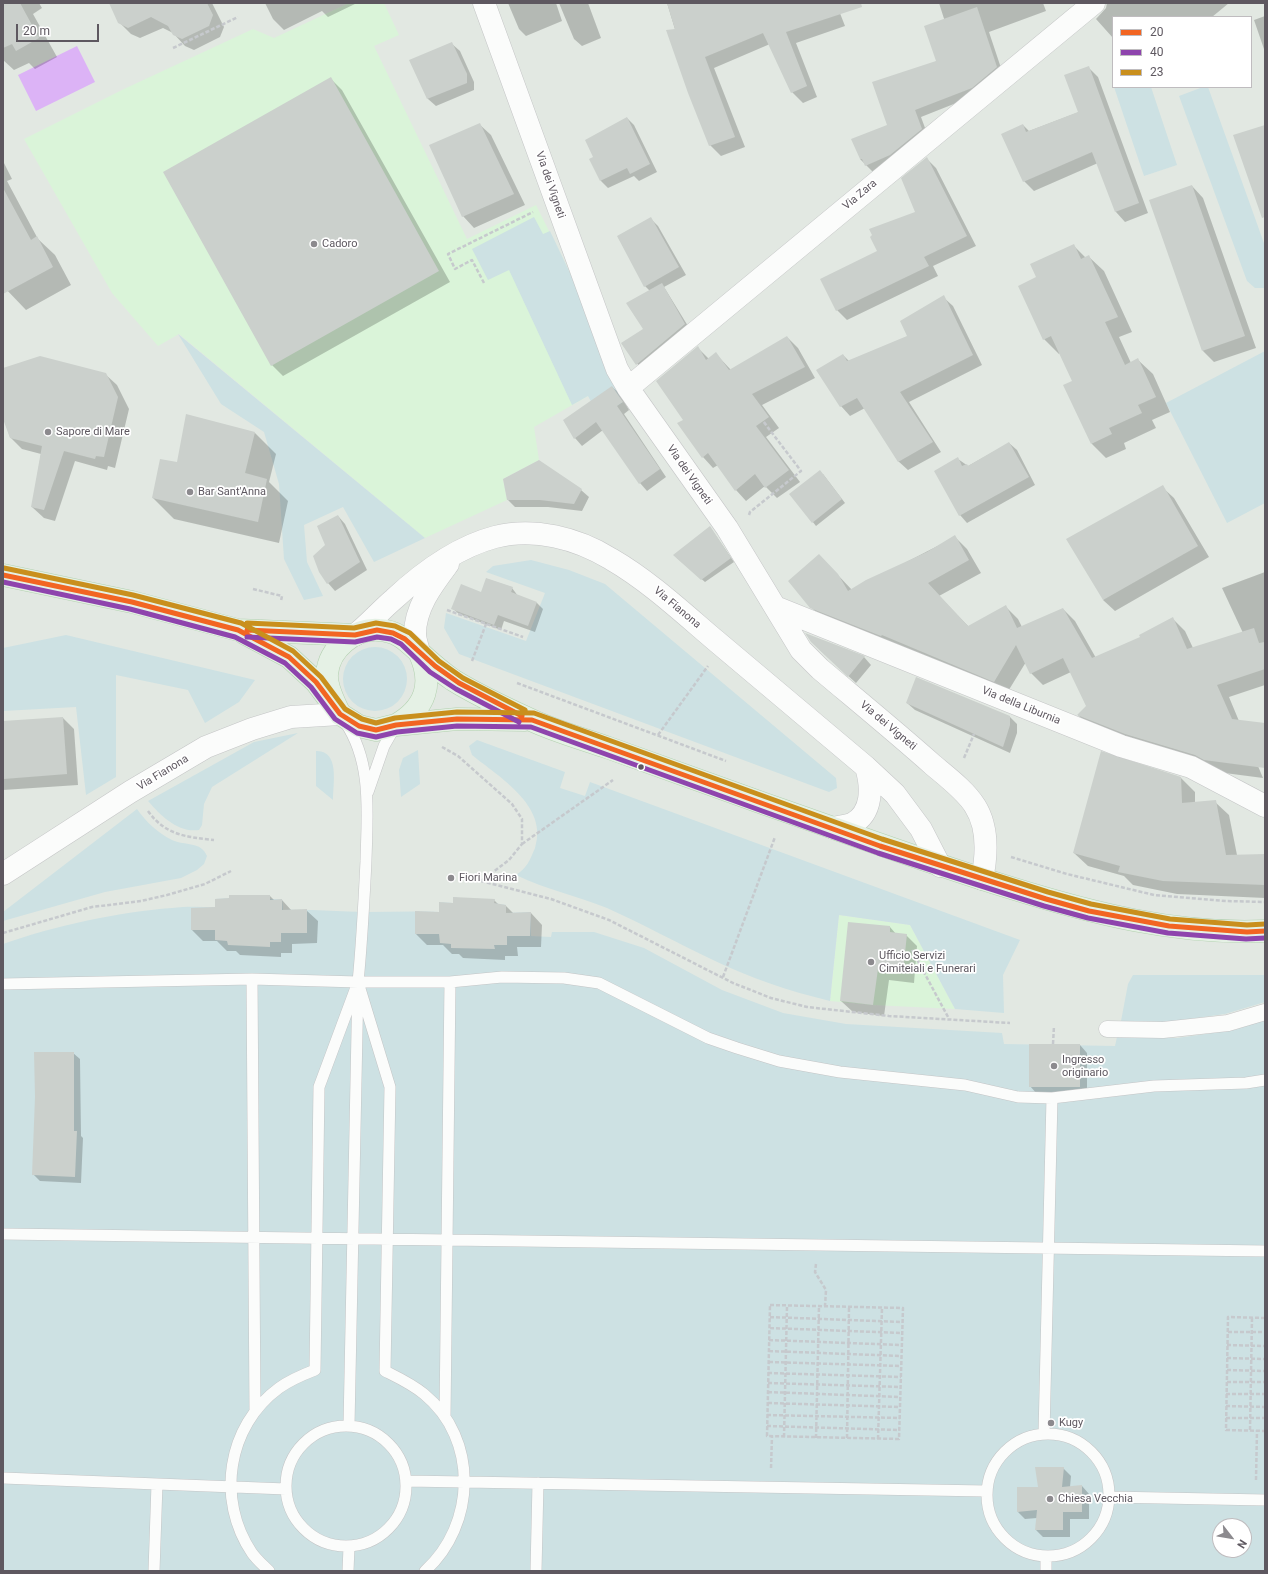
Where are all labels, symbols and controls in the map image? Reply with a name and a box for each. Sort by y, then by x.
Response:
scale bar [18,16,101,42]
legend [1112,16,1252,88]
text: 20 m [23,24,50,38]
text: 20 [1150,25,1164,39]
text: 40 [1150,45,1164,59]
text: 23 [1150,65,1164,79]
street label: Via dei Vigneti [532,150,568,220]
street label: Via Zara [840,177,880,213]
place label: Cadoro [322,237,358,251]
marker: Cadoro [309,239,319,249]
place label: Sapore di Mare [56,425,130,439]
marker: Sapore di Mare [43,427,53,437]
street label: Via dei Vigneti [664,443,714,507]
place label: Bar Sant'Anna [198,485,266,499]
marker: Bar Sant'Anna [185,487,195,497]
street label: Via Fianona [651,584,703,632]
street label: Via della Liburnia [980,684,1062,728]
street label: Via dei Vigneti [857,698,919,754]
street label: Via Fianona [135,753,191,793]
unlabelled marker [636,762,646,772]
place label: Fiori Marina [459,871,517,885]
marker: Fiori Marina [446,873,456,883]
place label: Ufficio Servizi Cimiteiali e Funerari [879,949,976,975]
marker: Ufficio Servizi Cimiteiali e Funerari [866,957,876,967]
place label: Ingresso originario [1062,1053,1108,1079]
marker: Ingresso originario [1049,1061,1059,1071]
place label: Kugy [1059,1416,1083,1430]
marker: Kugy [1046,1418,1056,1428]
place label: Chiesa Vecchia [1058,1492,1133,1506]
marker: Chiesa Vecchia [1045,1494,1055,1504]
north arrow [1212,1518,1252,1558]
text: N [1234,1537,1249,1551]

